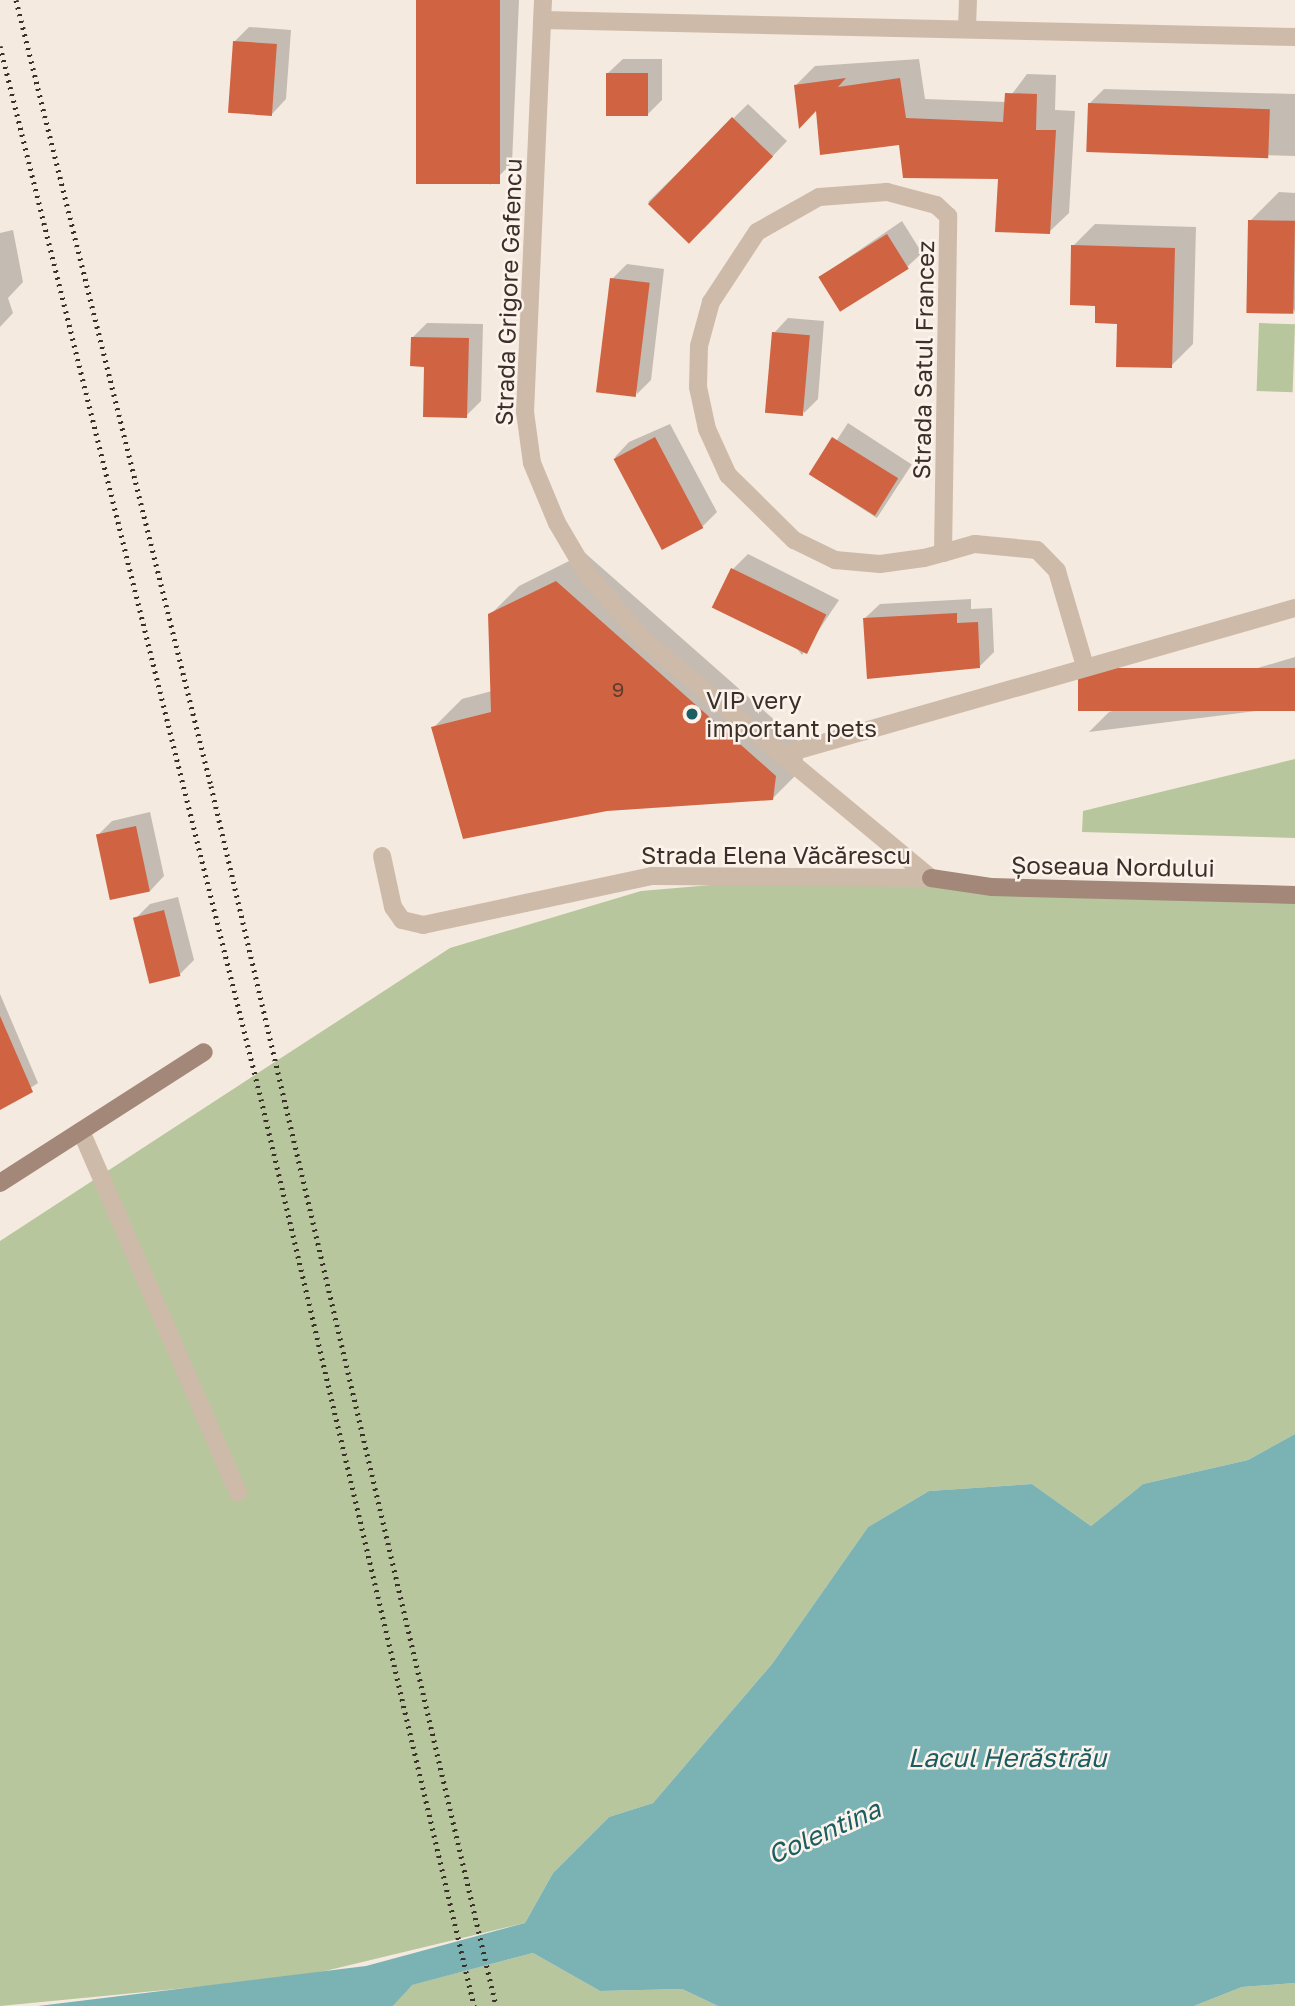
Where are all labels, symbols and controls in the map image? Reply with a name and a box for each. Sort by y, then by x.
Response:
street label: Strada Grigore Gafencu [489,158,527,426]
street label: Strada Satul Francez [907,240,939,480]
house number: 9 [612,676,624,702]
place label: VIP very important pets [706,686,877,742]
marker: VIP very important pets [684,706,700,722]
street label: Strada Elena Văcărescu [641,841,911,869]
street label: Șoseaua Nordului [1011,850,1215,882]
water label: Lacul Herăstrău [908,1742,1106,1774]
water label: Colentina [763,1793,885,1871]

